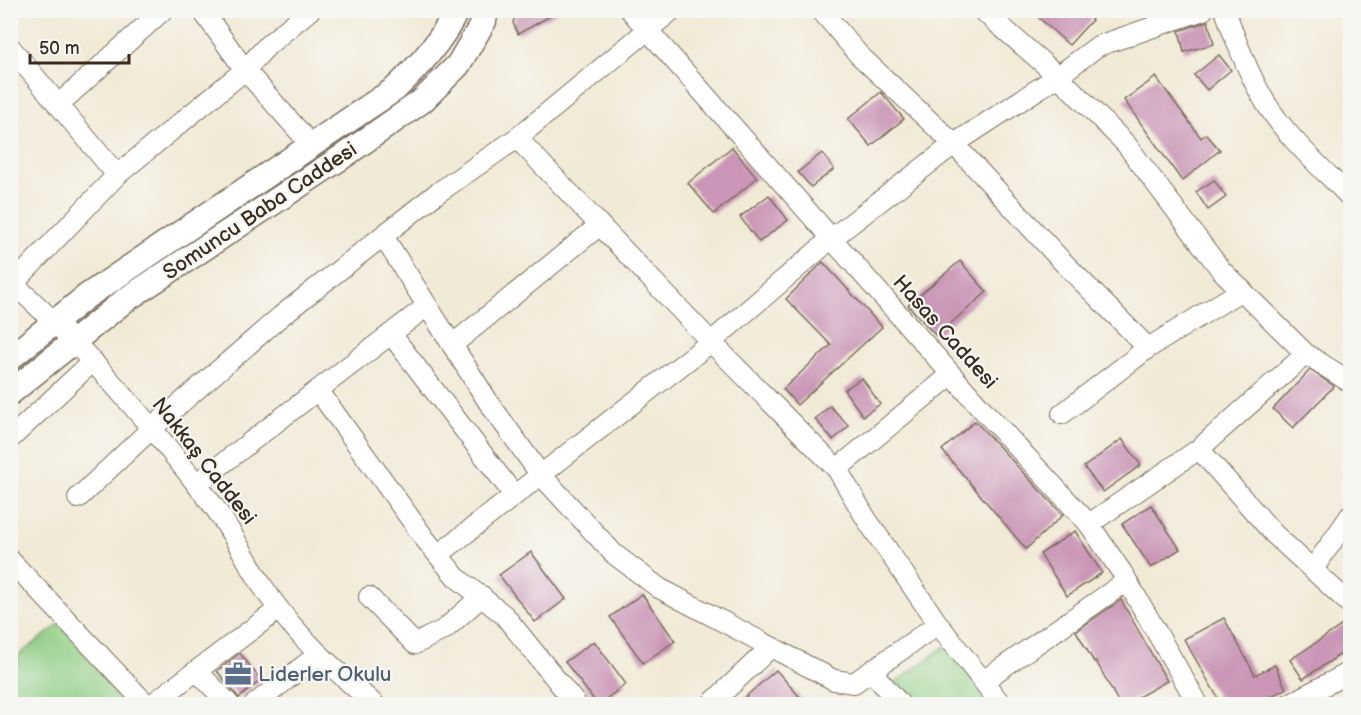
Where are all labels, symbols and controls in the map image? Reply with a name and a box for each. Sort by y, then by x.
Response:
scale bar [30,27,129,65]
text: 50 m [39,38,80,59]
street label: Somuncu Baba Caddesi [158,137,362,285]
street label: Hasas Caddesi [887,270,1003,394]
street label: Nakkaş Caddesi [147,392,261,530]
office icon: Liderler Okulu [223,659,253,689]
place label: Liderler Okulu [258,662,392,687]

